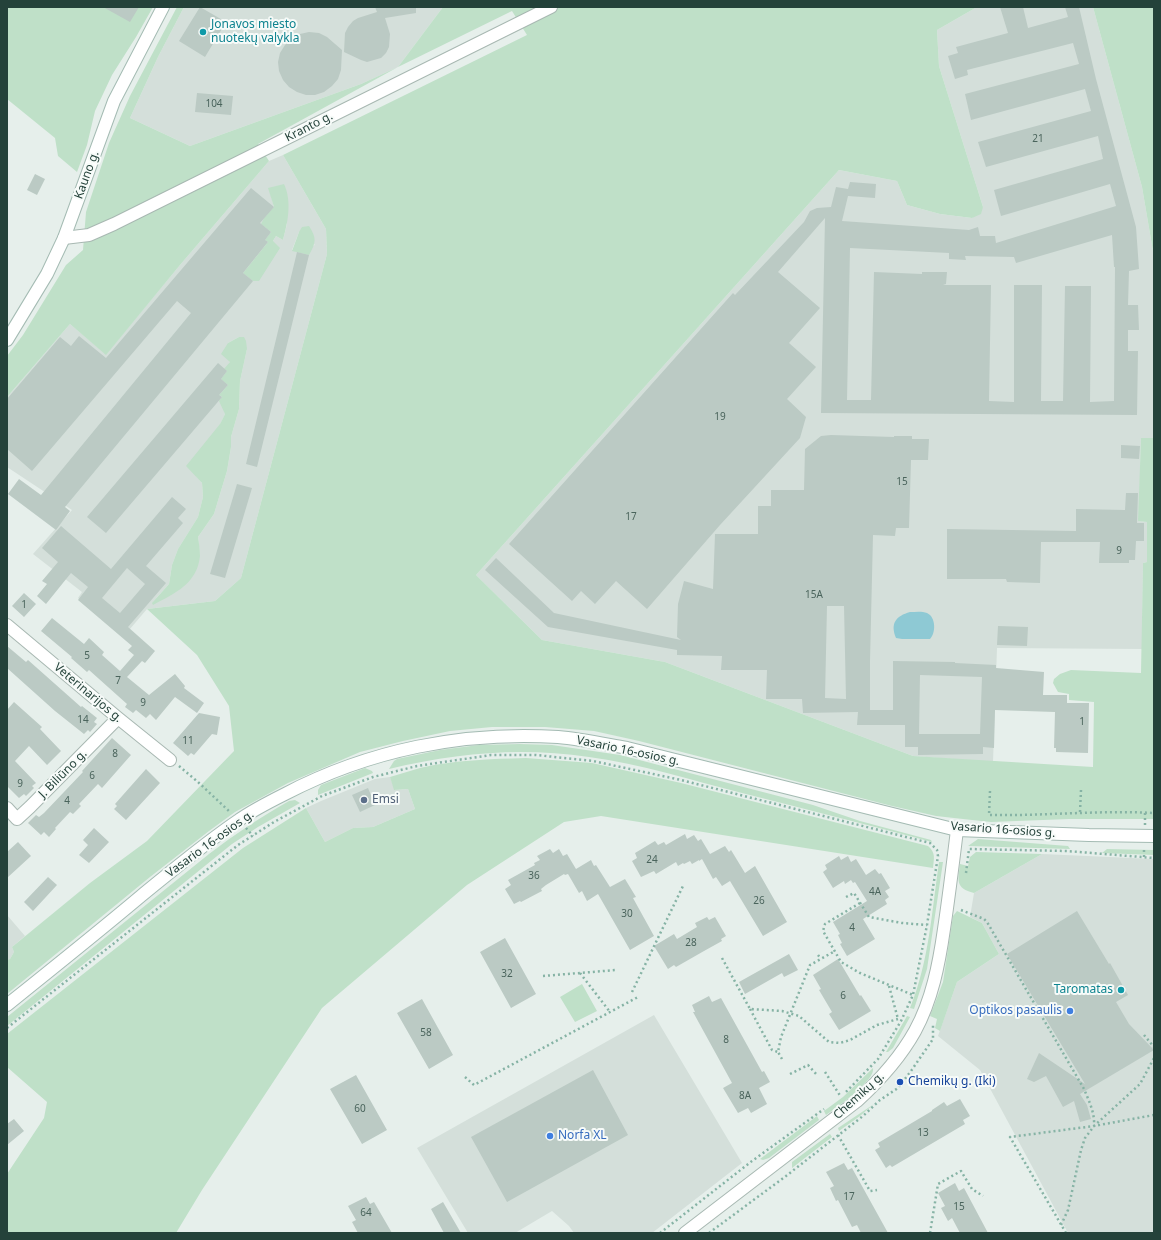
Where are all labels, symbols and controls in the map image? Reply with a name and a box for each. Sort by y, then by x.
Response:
place label: Jonavos miesto nuotekų valykla [211,18,299,46]
marker: Jonavos miesto nuotekų valykla [198,27,208,37]
house number: 104 [205,98,223,110]
street label: Kranto g. [283,109,335,145]
house number: 21 [1032,133,1044,145]
street label: Kauno g. [72,149,102,201]
house number: 19 [714,411,726,423]
house number: 15 [896,476,908,488]
house number: 17 [625,511,637,523]
house number: 9 [1116,545,1122,557]
house number: 15A [805,589,823,601]
house number: 1 [21,599,27,611]
house number: 5 [84,650,90,662]
street label: Veterinarijos g. [51,660,125,726]
house number: 7 [115,675,121,687]
house number: 9 [140,697,146,709]
house number: 14 [77,714,89,726]
house number: 1 [1079,716,1085,728]
street label: Vasario 16-osios g. [575,733,681,769]
house number: 11 [182,735,194,747]
street label: J. Biliūno g. [36,747,90,801]
house number: 8 [112,748,118,760]
house number: 6 [89,770,95,782]
house number: 9 [17,778,23,790]
place label: Emsi [372,793,399,807]
house number: 4 [64,795,70,807]
marker: Emsi [359,795,369,805]
street label: Vasario 16-osios g. [163,807,257,881]
street label: Vasario 16-osios g. [950,819,1056,841]
house number: 24 [646,854,658,866]
house number: 36 [528,870,540,882]
house number: 4A [869,886,881,898]
house number: 26 [753,895,765,907]
house number: 30 [621,908,633,920]
house number: 4 [849,922,855,934]
house number: 28 [685,937,697,949]
house number: 32 [501,968,513,980]
place label: Taromatas [1054,983,1113,997]
marker: Taromatas [1116,985,1126,995]
house number: 6 [840,990,846,1002]
place label: Optikos pasaulis [969,1004,1062,1018]
marker: Optikos pasaulis [1065,1006,1075,1016]
house number: 58 [420,1027,432,1039]
house number: 8 [723,1034,729,1046]
street label: Chemikų g. [831,1069,887,1123]
place label: Chemikų g. (Iki) [908,1075,996,1089]
marker: Chemikų g. (Iki) [895,1077,905,1087]
house number: 8A [739,1090,751,1102]
house number: 60 [354,1103,366,1115]
house number: 13 [917,1127,929,1139]
place label: Norfa XL [558,1129,607,1143]
marker: Norfa XL [545,1131,555,1141]
house number: 17 [843,1191,855,1203]
house number: 15 [953,1201,965,1213]
house number: 64 [360,1207,372,1219]

